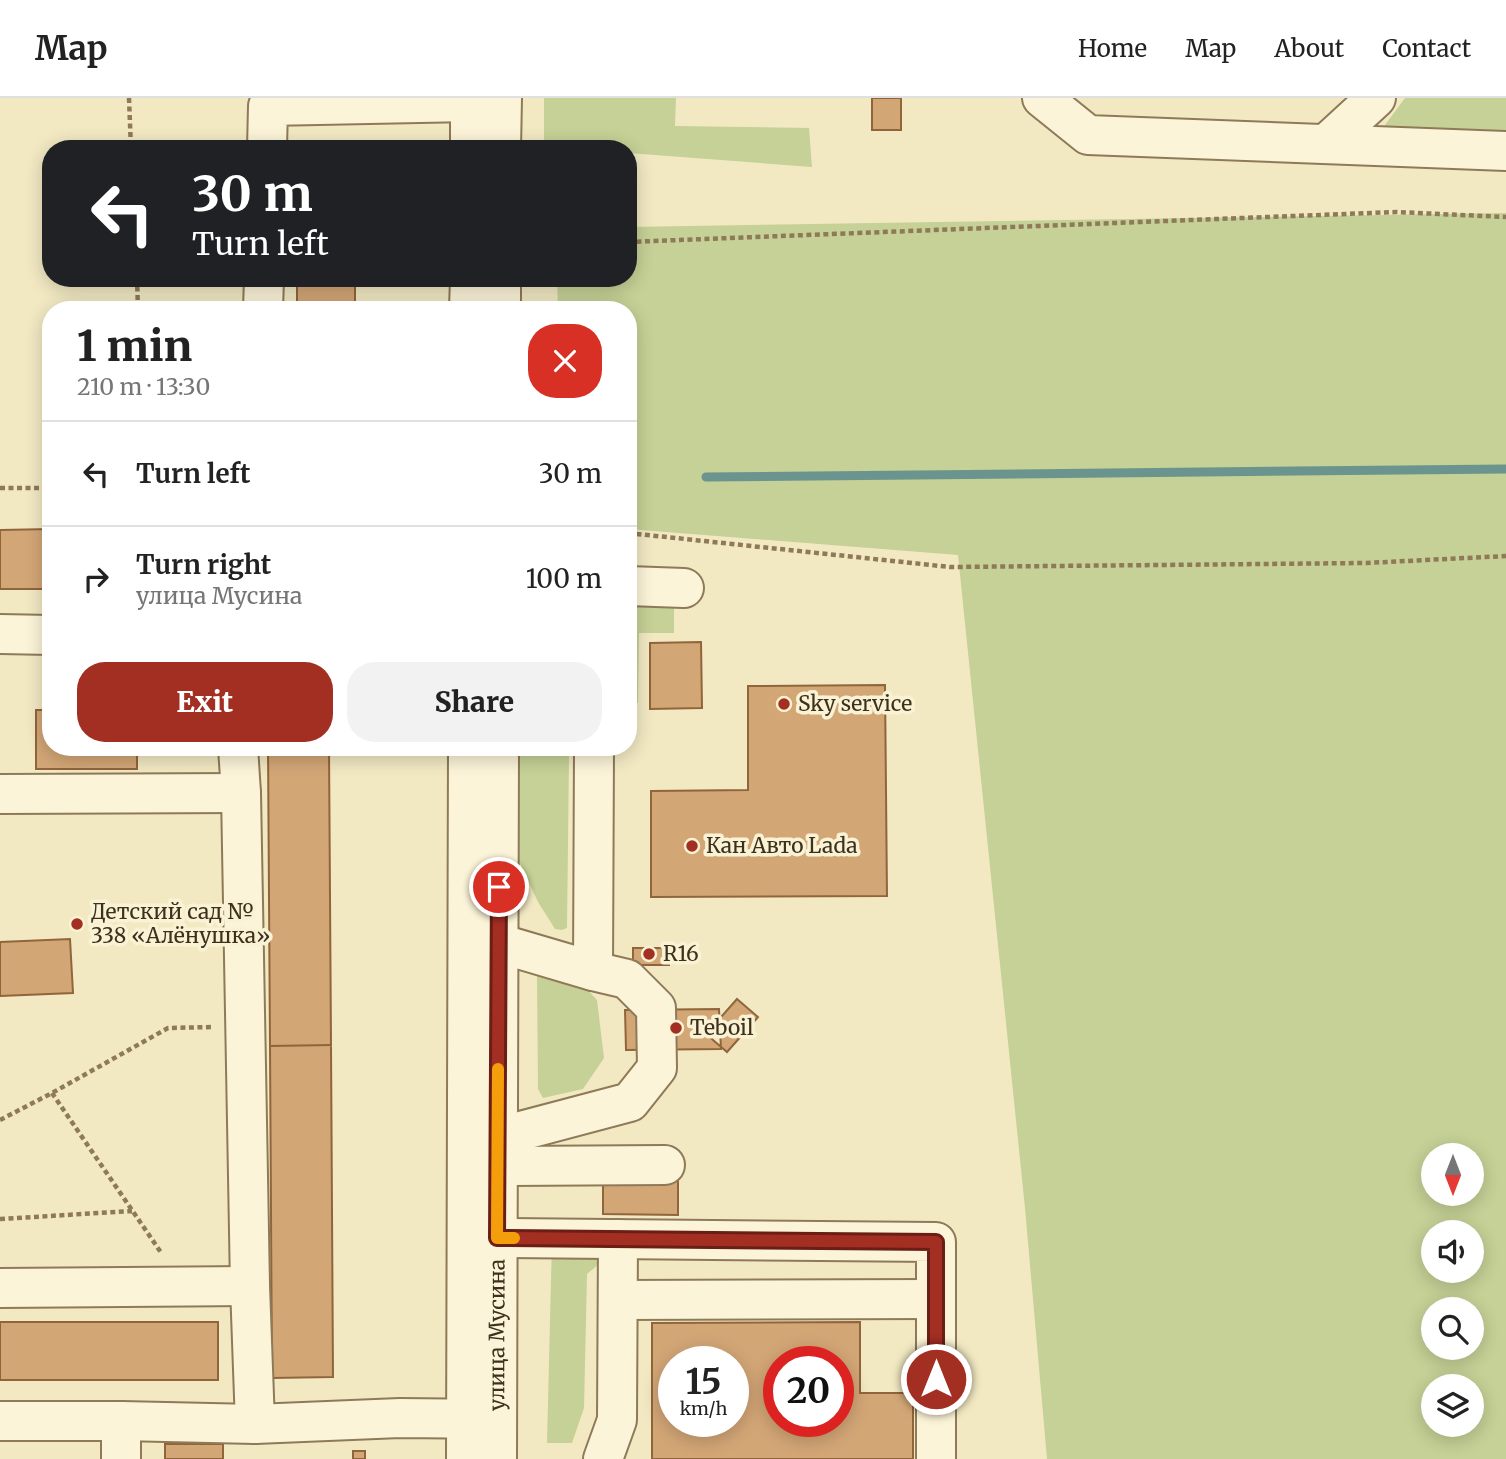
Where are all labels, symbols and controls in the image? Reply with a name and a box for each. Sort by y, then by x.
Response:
text: Map [35,28,108,69]
text: Home [1078,33,1147,64]
text: Map [1185,33,1236,64]
text: About [1274,33,1344,64]
text: Contact [1382,33,1471,64]
text: 30 m [192,163,313,224]
icon: left [77,168,168,259]
text: Turn left [192,224,329,264]
text: 1 min [77,320,192,372]
button: close [528,324,602,398]
text: 210 m · 13:30 [77,372,210,401]
icon: left [77,455,115,493]
text: Turn left [136,457,250,490]
text: 30 m [539,457,602,490]
text: Turn right [136,548,271,581]
icon: right [77,560,115,598]
text: 100 m [526,562,602,595]
text: улица Мусина [136,581,302,610]
button: Exit [77,662,333,742]
button: Share [347,662,602,742]
place label: Sky service [798,690,912,717]
marker: Sky service [776,696,792,712]
place label: Кан Авто Lada [706,832,858,859]
marker: Кан Авто Lada [684,838,700,854]
pin [469,857,529,917]
icon: arrive [480,868,518,906]
place label: Детский сад № 338 «Алёнушка» [91,898,270,949]
marker: Детский сад № 338 «Алёнушка» [69,916,85,932]
place label: R16 [663,940,699,967]
marker: R16 [641,946,657,962]
place label: Teboil [690,1014,754,1041]
marker: Teboil [668,1020,684,1036]
north arrow [1421,1143,1484,1206]
map controls [1421,1143,1484,1437]
button: sound [1421,1220,1484,1283]
street label: улица Мусина [483,1259,511,1411]
button: search [1421,1297,1484,1360]
position arrow [899,1342,973,1416]
speed limit sign: 20 [763,1346,854,1437]
text: 15 [686,1360,721,1404]
button: layers [1421,1374,1484,1437]
text: km/h [680,1397,727,1420]

